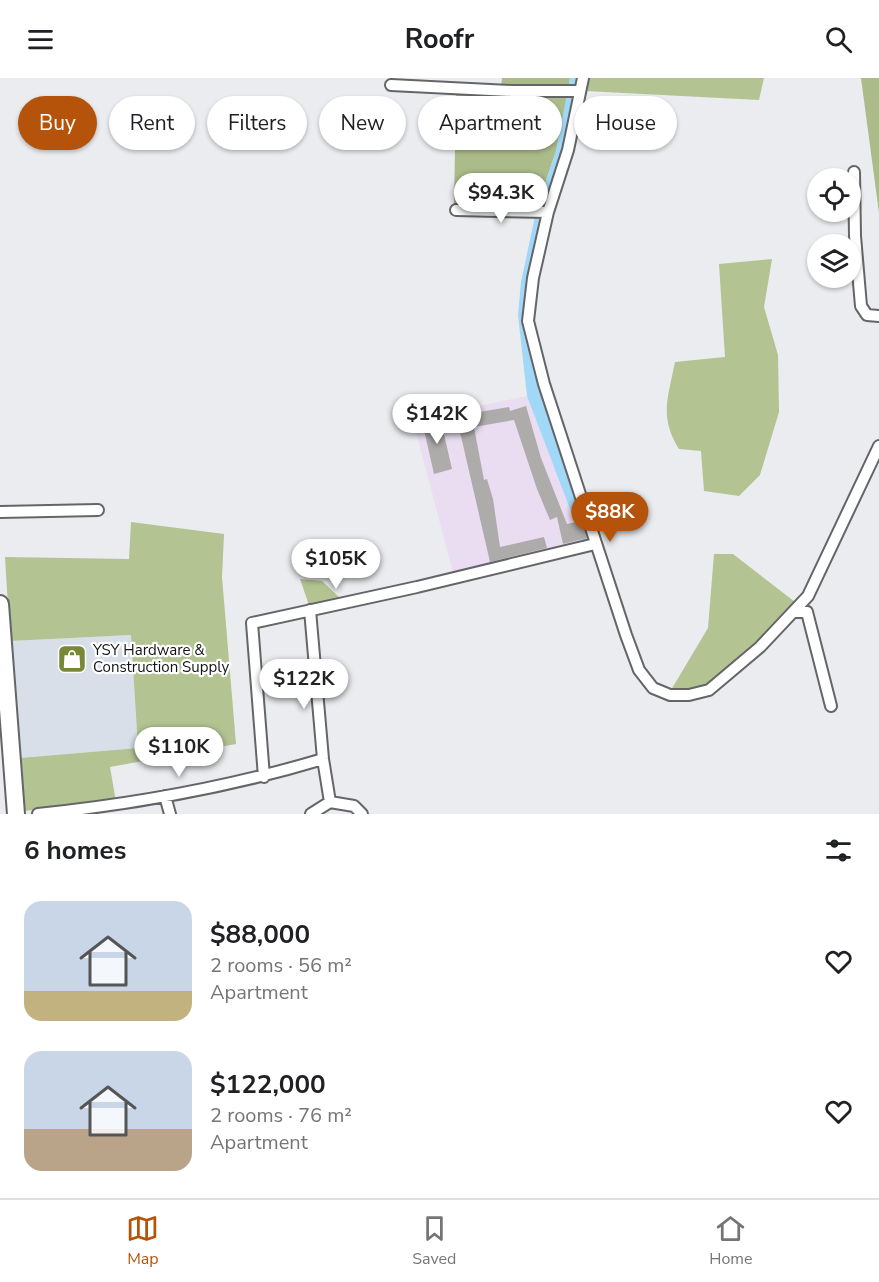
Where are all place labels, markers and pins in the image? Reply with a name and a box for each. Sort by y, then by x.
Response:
pin: $94.3K [452,173,550,224]
pin: $142K [395,394,479,445]
pin: $88K [574,492,646,543]
pin: $105K [294,539,378,590]
place label: YSY Hardware & Construction Supply [92,640,229,677]
shop icon: YSY Hardware & Construction Supply [56,643,88,675]
pin: $122K [262,659,346,710]
pin: $110K [137,727,221,778]

